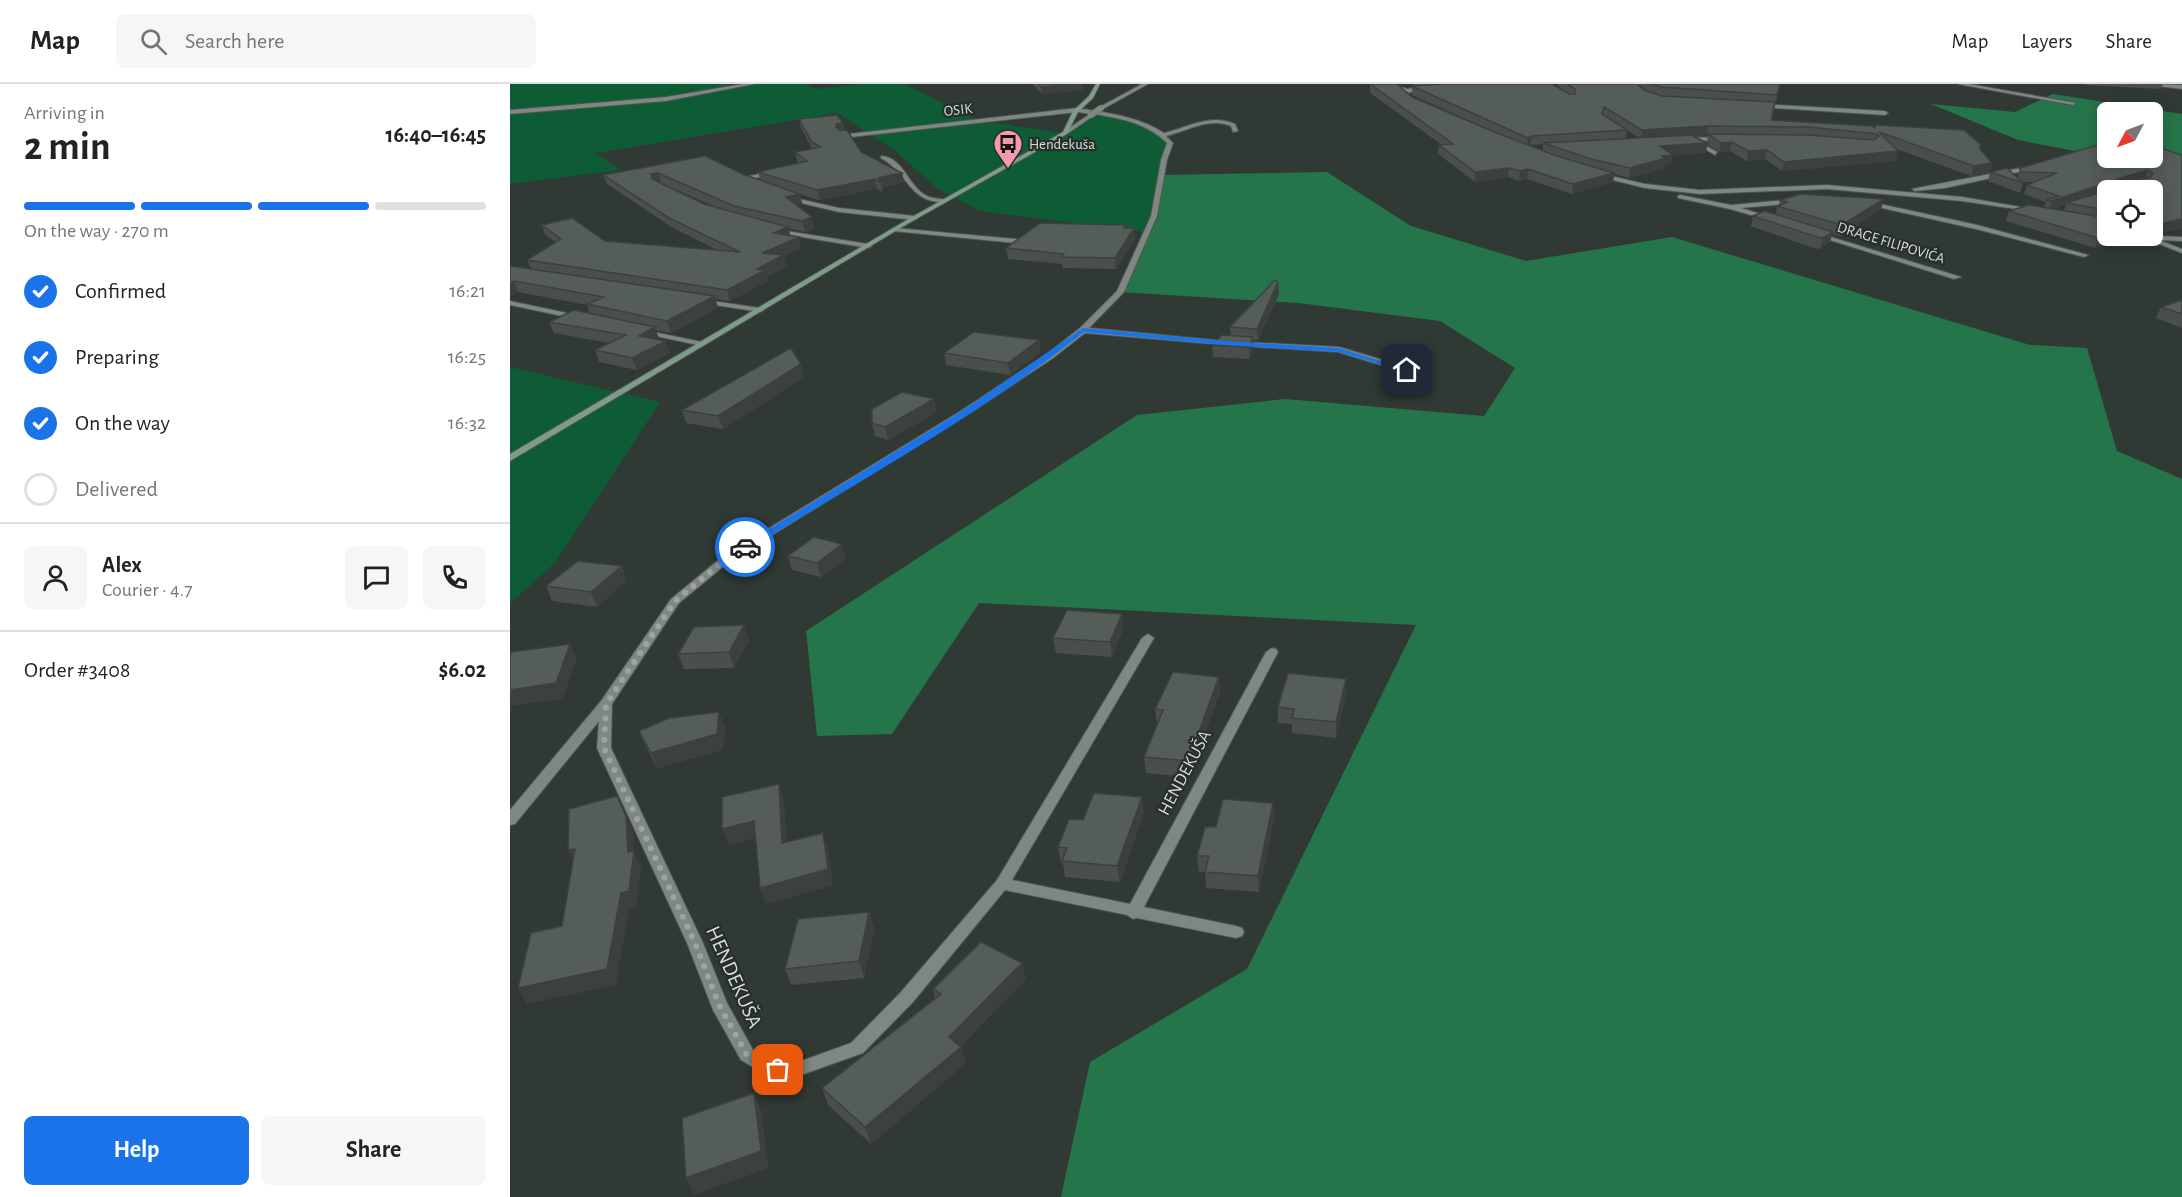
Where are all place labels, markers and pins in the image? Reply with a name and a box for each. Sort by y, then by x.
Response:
bus stop icon: Hendekuša [992,128,1024,170]
place label: Hendekuša [1029,137,1095,152]
pin [1381,344,1432,395]
pin [752,1044,803,1095]

